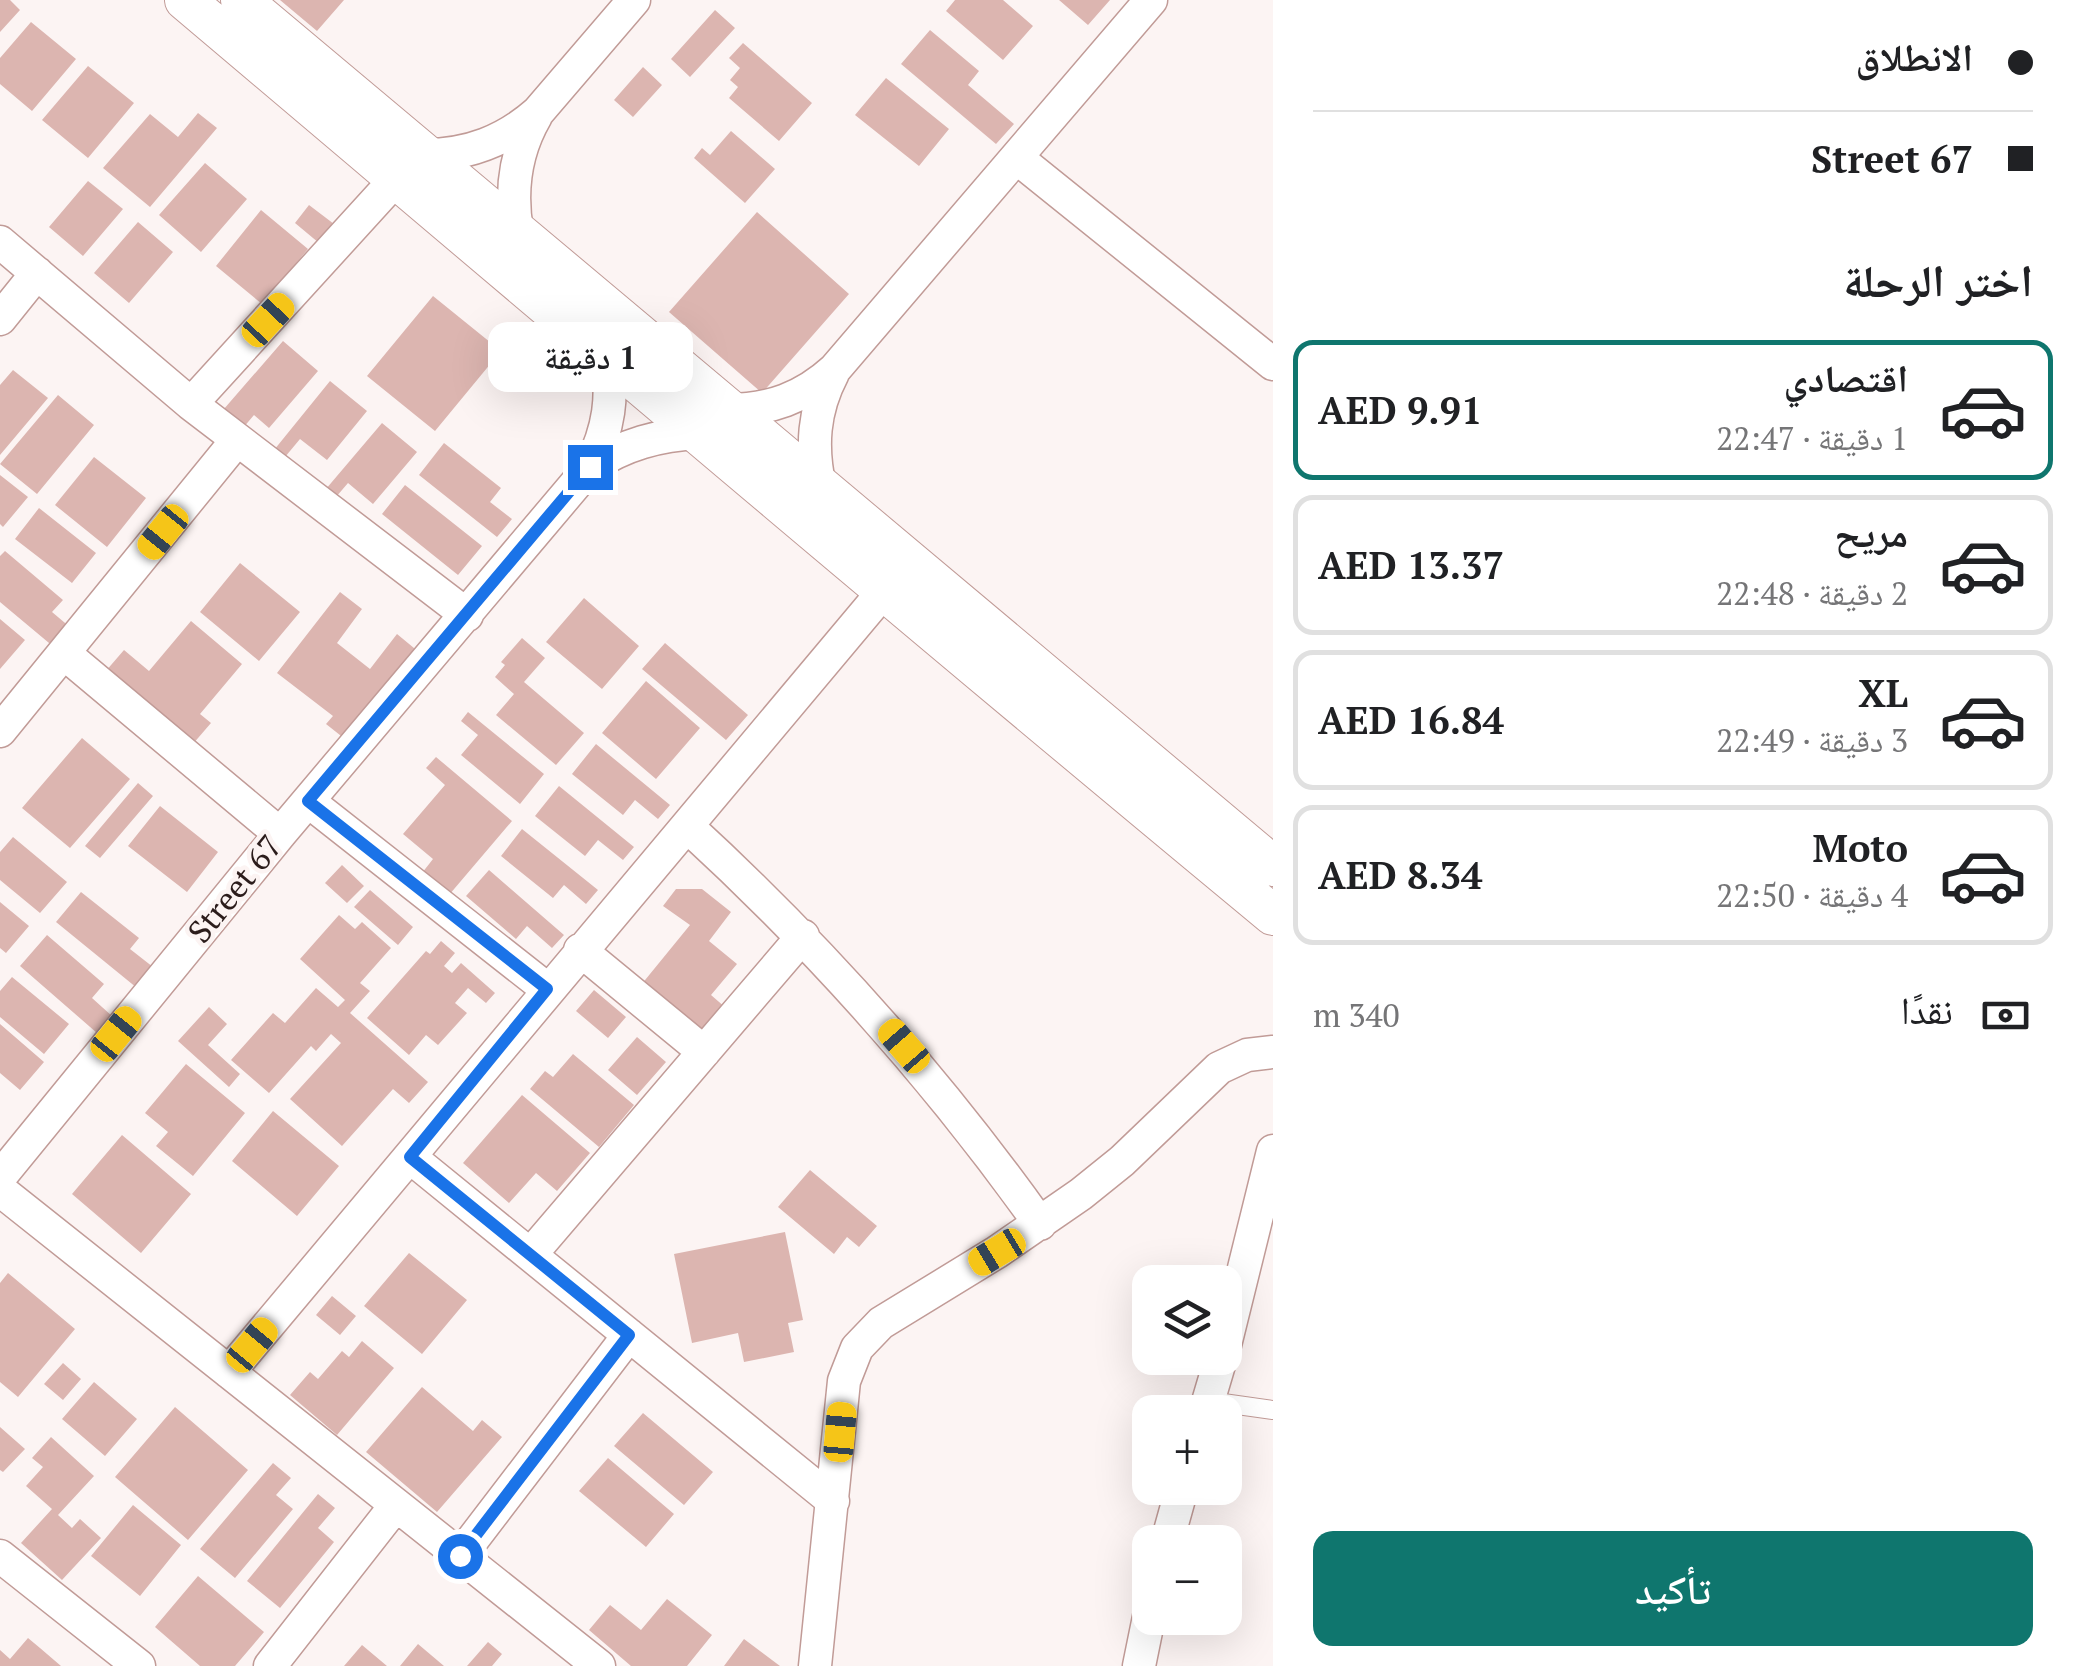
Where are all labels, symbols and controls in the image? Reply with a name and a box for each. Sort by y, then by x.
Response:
text: الانطلاق [1855,32,1973,82]
text: Street 67 [1811,134,1973,184]
text: اختر الرحلة [1843,250,2033,310]
car [237,288,299,352]
callout: 1 دقيقة [488,322,692,392]
text: 1 دقيقة [544,336,637,378]
text: اقتصادي [1784,353,1908,403]
icon: car [1938,365,2028,455]
text: AED 9.91 [1318,385,1483,435]
text: 1 دقيقة · 22:47 [1716,417,1908,459]
route end [568,445,613,490]
car [132,499,194,565]
text: مريح [1834,508,1908,558]
icon: car [1938,520,2028,610]
text: AED 13.37 [1318,540,1504,590]
text: 2 دقيقة · 22:48 [1716,572,1908,614]
text: XL [1858,668,1908,718]
icon: car [1938,675,2028,765]
text: AED 16.84 [1318,695,1504,745]
text: 3 دقيقة · 22:49 [1716,719,1908,761]
text: Moto [1813,823,1908,873]
street label: Street 67 [178,826,291,951]
icon: car [1938,830,2028,920]
text: AED 8.34 [1318,850,1483,900]
text: 4 دقيقة · 22:50 [1716,874,1908,916]
text: نقدًا [1901,985,1953,1035]
icon: cash [1978,988,2033,1043]
text: 340 m [1313,994,1400,1036]
car [85,1001,147,1067]
car [873,1014,935,1078]
car [964,1224,1030,1280]
map controls [1132,1265,1242,1635]
button: layers [1132,1265,1242,1375]
car [221,1312,283,1378]
button: + [1132,1395,1242,1505]
car [822,1401,858,1463]
button: − [1132,1525,1242,1635]
button: تأكيد [1313,1531,2033,1646]
route start [438,1534,483,1579]

